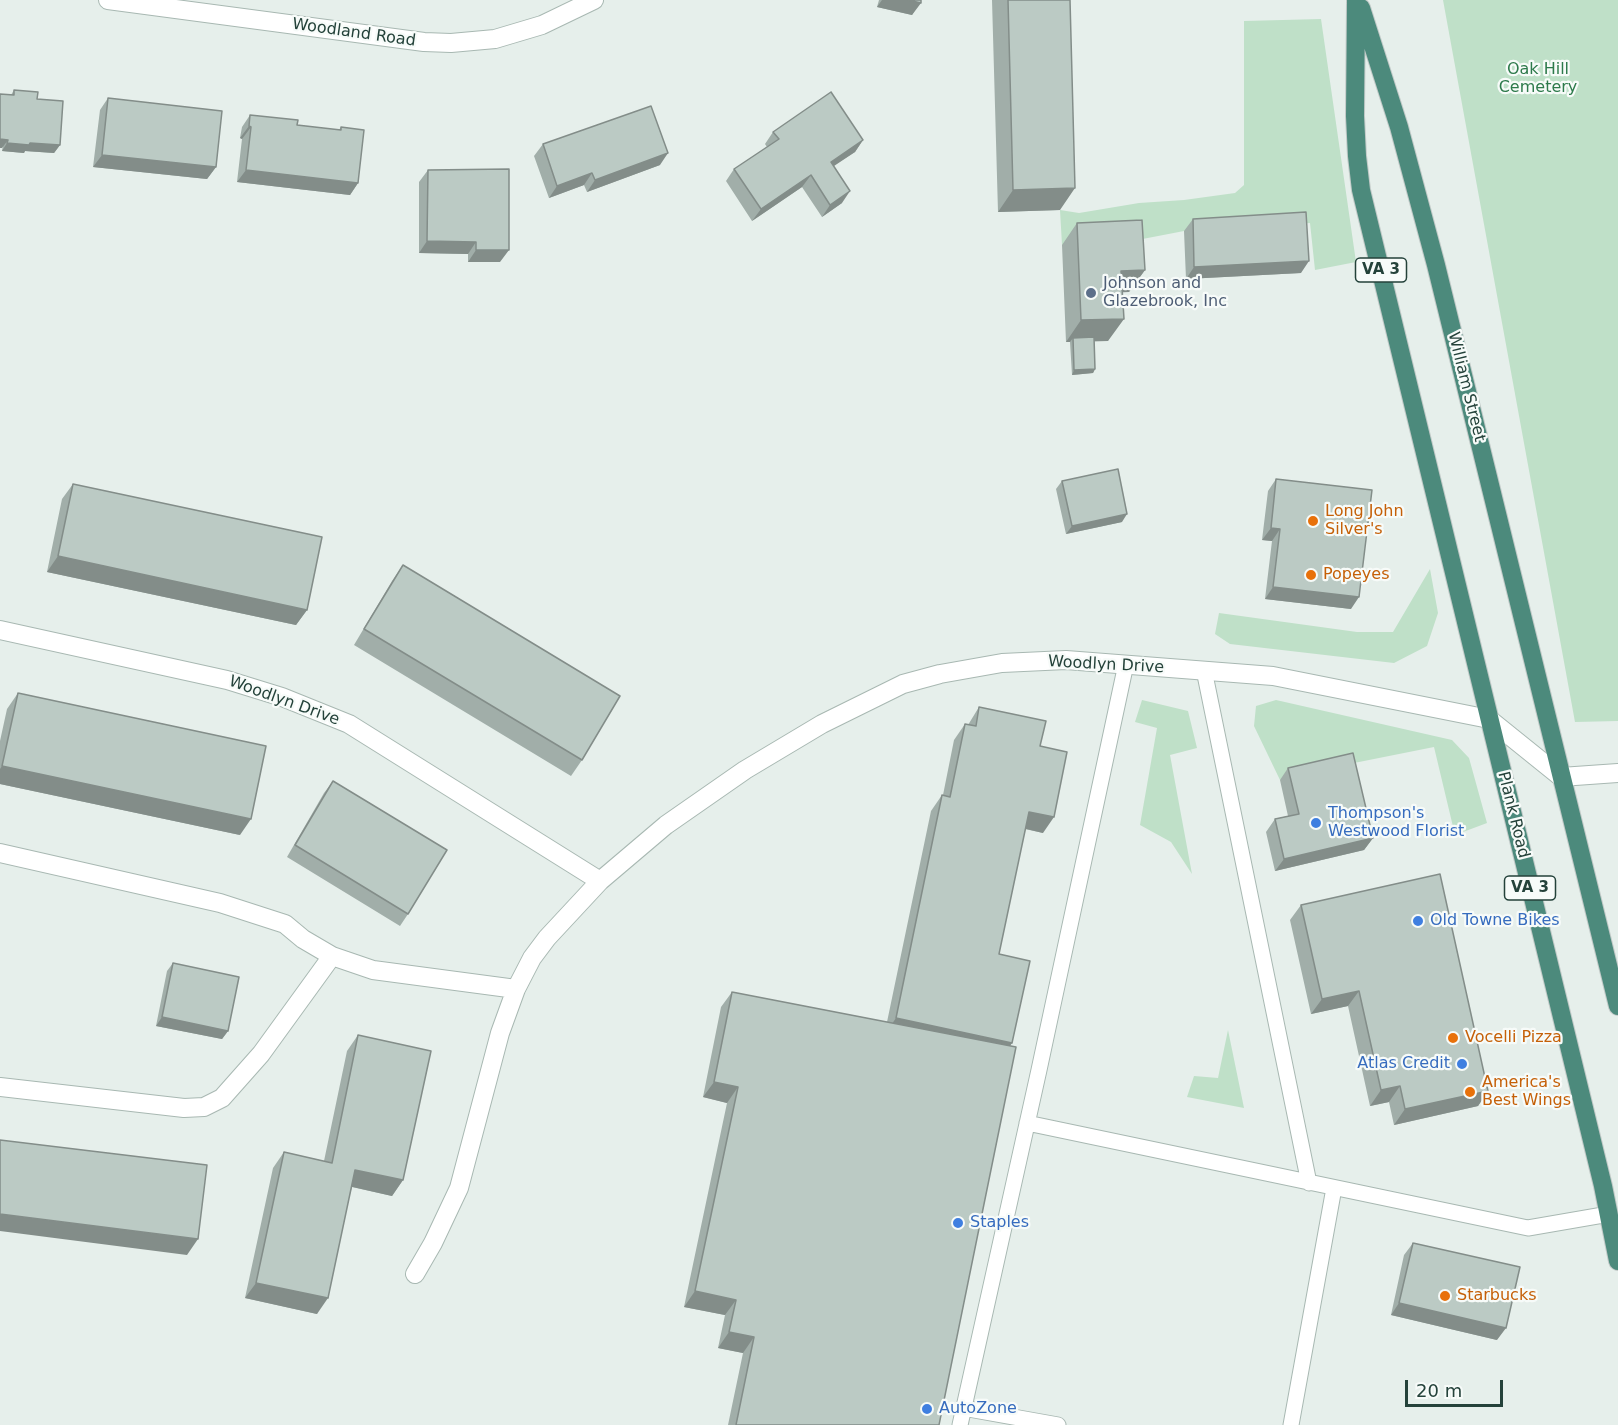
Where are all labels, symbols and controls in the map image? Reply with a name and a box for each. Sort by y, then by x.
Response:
street label: Woodland Road [291,15,417,51]
park label: Oak Hill Cemetery [1499,60,1577,98]
road number: VA 3 [1356,258,1406,282]
place label: Johnson and Glazebrook, Inc [1103,274,1227,312]
marker: Johnson and Glazebrook, Inc [1084,286,1098,300]
street label: William Street [1443,330,1489,444]
place label: Long John Silver's [1325,502,1404,540]
marker: Long John Silver's [1306,514,1320,528]
place label: Popeyes [1323,565,1390,585]
marker: Popeyes [1304,568,1318,582]
street label: Woodlyn Drive [1047,652,1165,678]
street label: Woodlyn Drive [226,672,342,730]
street label: Plank Road [1493,770,1533,860]
place label: Thompson's Westwood Florist [1328,804,1464,842]
marker: Thompson's Westwood Florist [1309,816,1323,830]
road number: VA 3 [1504,876,1556,900]
place label: Old Towne Bikes [1430,911,1560,931]
marker: Old Towne Bikes [1411,914,1425,928]
place label: Vocelli Pizza [1465,1028,1562,1048]
marker: Vocelli Pizza [1446,1031,1460,1045]
place label: Atlas Credit [1357,1054,1450,1074]
marker: Atlas Credit [1455,1057,1469,1071]
place label: America's Best Wings [1482,1073,1571,1111]
marker: America's Best Wings [1463,1085,1477,1099]
place label: Staples [970,1213,1029,1233]
marker: Staples [951,1216,965,1230]
place label: Starbucks [1457,1286,1537,1306]
marker: Starbucks [1438,1289,1452,1303]
scale bar [1408,1368,1506,1406]
text: 20 m [1416,1380,1462,1401]
place label: AutoZone [939,1399,1017,1419]
marker: AutoZone [920,1402,934,1416]

